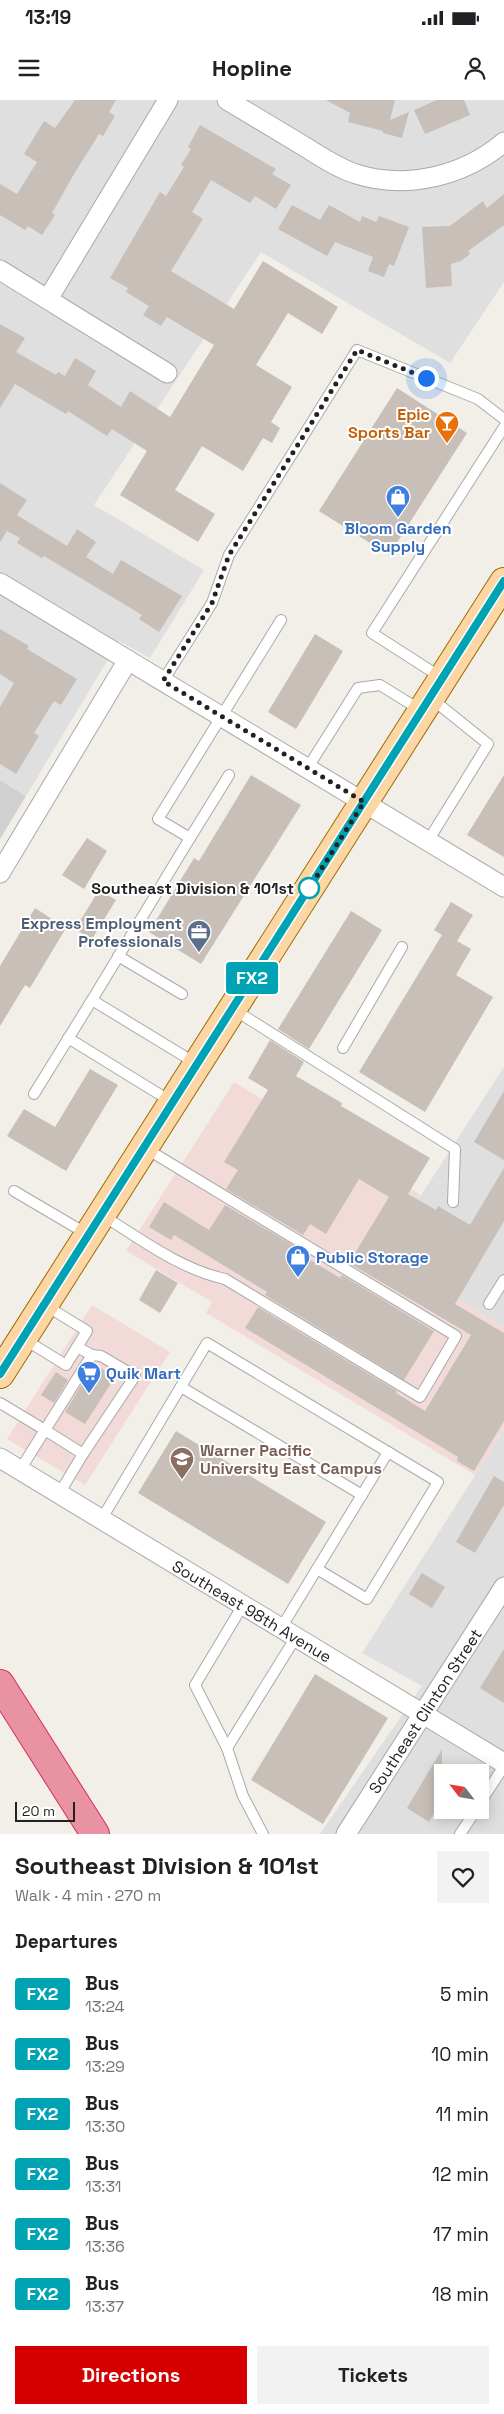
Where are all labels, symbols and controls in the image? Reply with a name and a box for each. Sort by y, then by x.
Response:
text: 13:19 [25,5,71,30]
icon: menu [15,54,43,82]
text: Hopline [212,54,292,82]
icon: person [461,54,489,82]
your location [414,366,439,391]
place label: Epic Sports Bar [348,404,430,443]
bar icon: Epic Sports Bar [434,410,460,444]
shop icon: Bloom Garden Supply [385,484,411,518]
place label: Bloom Garden Supply [344,518,452,557]
marker: Southeast Division & 101st [298,877,320,899]
place label: Southeast Division & 101st [91,878,294,899]
place label: Express Employment Professionals [21,913,182,952]
office icon: Express Employment Professionals [186,919,212,953]
line badge: FX2 [223,962,281,994]
text: FX2 [236,966,268,989]
shop icon: Public Storage [285,1244,311,1278]
place label: Public Storage [316,1247,429,1268]
supermarket icon: Quik Mart [76,1360,102,1394]
place label: Quik Mart [106,1363,181,1384]
place label: Warner Pacific University East Campus [200,1440,382,1479]
school or university icon: Warner Pacific University East Campus [169,1446,195,1480]
street label: Southeast 98th Avenue [168,1555,335,1667]
street label: Southeast Clinton Street [364,1625,487,1798]
north arrow [434,1764,489,1819]
map controls [434,1764,489,1819]
scale bar [15,1799,75,1822]
text: 20 m [22,1802,55,1820]
text: Southeast Division & 101st [15,1850,319,1881]
button: heart [437,1851,489,1903]
text: Walk · 4 min · 270 m [15,1885,161,1906]
text: Departures [15,1929,118,1954]
text: Bus [85,1971,119,1996]
text: FX2 [27,1982,58,2005]
text: 5 min [440,1982,489,2007]
text: 13:24 [85,1996,125,2017]
text: Bus [85,2031,119,2056]
text: FX2 [27,2042,58,2065]
text: 10 min [431,2042,489,2067]
text: 13:29 [85,2056,125,2077]
text: Bus [85,2091,119,2116]
text: FX2 [27,2102,58,2125]
text: 11 min [436,2102,489,2127]
text: 13:30 [85,2116,125,2137]
text: Bus [85,2151,119,2176]
text: FX2 [27,2162,58,2185]
text: 12 min [432,2162,489,2187]
text: 13:31 [85,2176,122,2197]
text: Bus [85,2211,119,2236]
text: FX2 [27,2222,58,2245]
text: 17 min [433,2222,489,2247]
text: 13:36 [85,2236,125,2257]
text: Bus [85,2271,119,2296]
text: FX2 [27,2282,58,2305]
text: 18 min [432,2282,489,2307]
text: 13:37 [85,2296,124,2317]
button: Directions [15,2346,247,2404]
button: Tickets [257,2346,489,2404]

